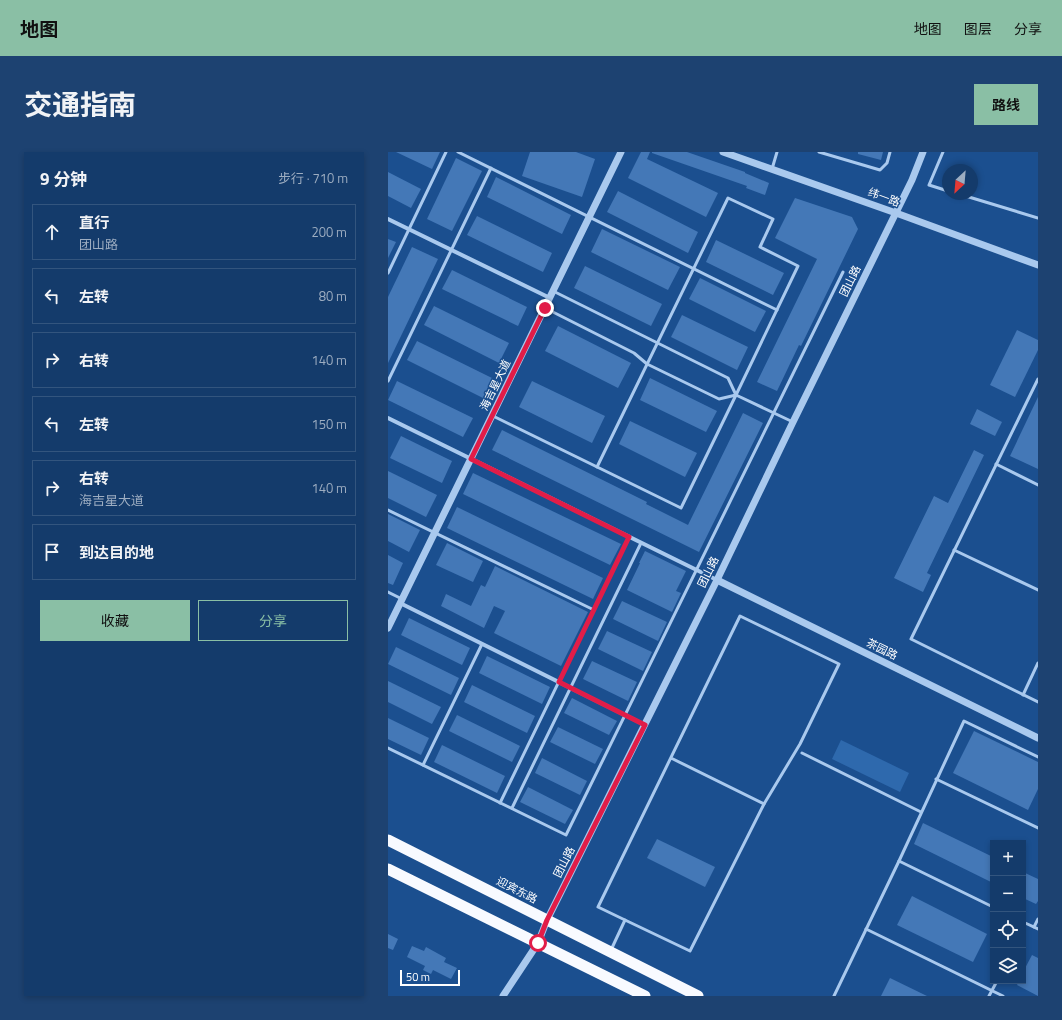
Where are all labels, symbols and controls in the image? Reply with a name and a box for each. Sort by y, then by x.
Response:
text: 地图 [20,14,58,43]
text: 地图 [914,18,942,39]
text: 图层 [964,18,992,39]
text: 分享 [1014,18,1042,39]
text: 交通指南 [24,83,136,126]
button: 路线 [974,84,1038,125]
north arrow [942,164,978,200]
text: 9 分钟 [40,166,87,192]
text: 步行 · 710 m [278,168,348,188]
street label: 纬一路 [866,184,902,210]
text: 直行 [79,211,109,234]
icon: ahead [41,221,63,243]
text: 200 m [311,222,347,242]
text: 团山路 [79,234,118,254]
street label: 团山路 [836,263,864,299]
icon: left [41,285,63,307]
text: 左转 [79,285,109,308]
text: 80 m [319,286,347,306]
route end [536,299,554,317]
icon: right [41,349,63,371]
text: 右转 [79,349,109,372]
text: 140 m [311,350,347,370]
street label: 海吉星大道 [476,357,514,413]
icon: left [41,413,63,435]
text: 左转 [79,413,109,436]
text: 150 m [311,414,347,434]
text: 右转 [79,467,109,490]
icon: right [41,477,63,499]
text: 140 m [311,478,347,498]
text: 海吉星大道 [79,490,144,510]
icon: arrive [41,541,63,563]
text: 到达目的地 [79,541,154,564]
street label: 团山路 [694,554,722,590]
button: 收藏 [40,600,190,641]
button: 分享 [198,600,348,641]
street label: 茶园路 [864,635,900,663]
map controls [990,840,1026,984]
button: + [990,840,1026,876]
street label: 团山路 [549,844,579,880]
street label: 迎宾东路 [494,873,540,907]
button: − [990,876,1026,912]
button: locate [990,912,1026,948]
route start [529,934,547,952]
button: layers [990,948,1026,984]
scale bar [400,968,460,987]
text: 50 m [406,969,430,985]

